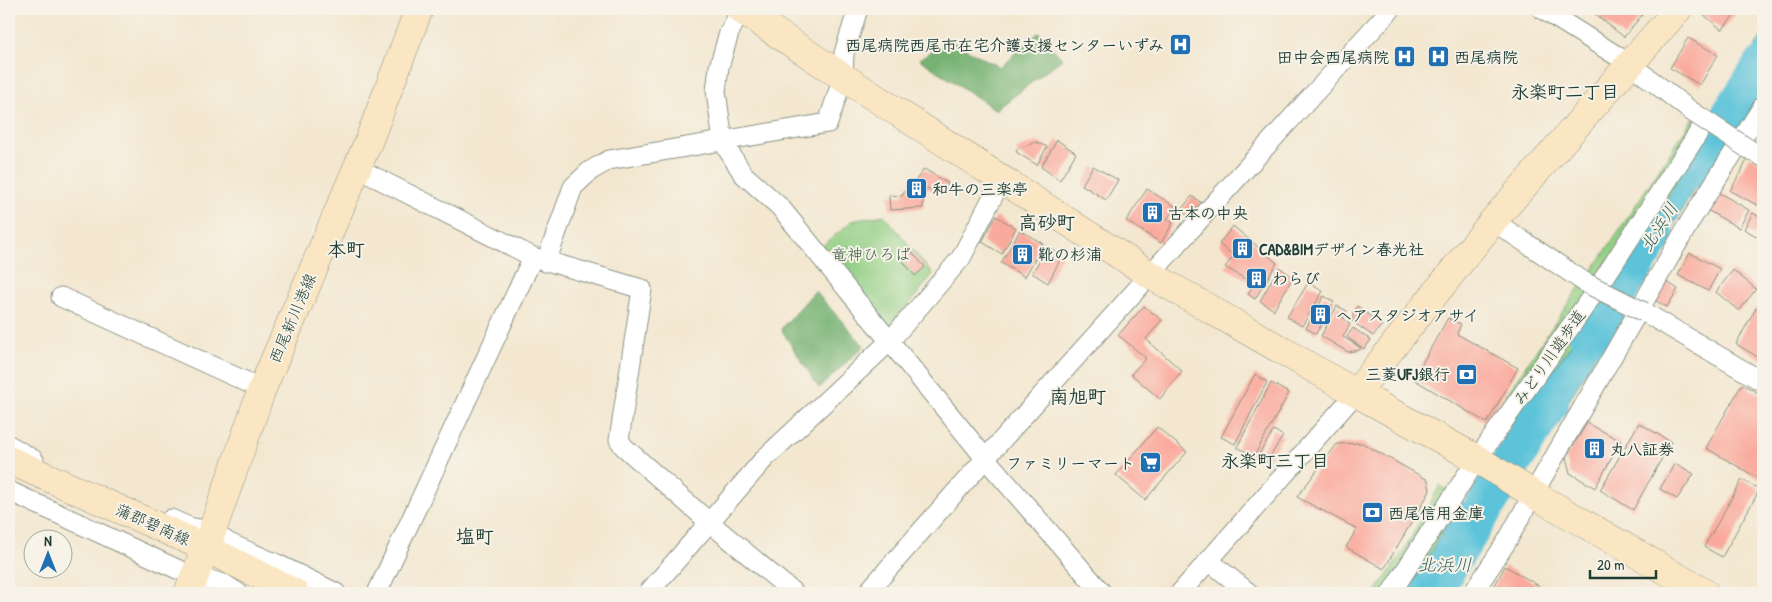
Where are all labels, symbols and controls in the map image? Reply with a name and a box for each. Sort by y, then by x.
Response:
hospital icon: 西尾病院西尾市在宅介護支援センターいずみ [1168,33,1192,57]
place label: 西尾病院西尾市在宅介護支援センターいずみ [845,34,1164,56]
hospital icon: 田中会西尾病院 [1393,45,1417,69]
hospital icon: 西尾病院 [1426,45,1450,69]
place label: 田中会西尾病院 [1277,46,1389,68]
place label: 西尾病院 [1454,46,1518,68]
district label: 永楽町二丁目 [1511,79,1619,104]
building icon: 和牛の三楽亭 [904,177,928,201]
place label: 和牛の三楽亭 [932,178,1028,200]
water label: 北浜川 [1633,197,1684,256]
building icon: 古本の中央 [1140,201,1164,225]
place label: 古本の中央 [1168,202,1248,224]
district label: 高砂町 [1018,209,1076,235]
district label: 本町 [327,236,365,262]
building icon: CAD&BIMデザイン春光社 [1231,237,1255,261]
place label: CAD&BIMデザイン春光社 [1259,238,1424,260]
building icon: 靴の杉浦 [1010,242,1034,266]
park label: 竜神ひろば [831,243,911,265]
place label: 靴の杉浦 [1038,243,1102,265]
building icon: わらび [1244,266,1268,290]
place label: わらび [1272,267,1320,289]
street label: 西尾新川港線 [263,270,321,366]
building icon: ヘアスタジオアサイ [1308,303,1332,327]
place label: ヘアスタジオアサイ [1336,304,1479,326]
street label: みどり川遊歩道 [1508,305,1590,409]
bank icon: 三菱UFJ銀行 [1454,362,1478,386]
place label: 三菱UFJ銀行 [1365,363,1450,385]
district label: 南旭町 [1049,383,1107,409]
building icon: 丸八証券 [1582,437,1606,461]
place label: 丸八証券 [1610,438,1674,460]
district label: 永楽町三丁目 [1221,448,1329,473]
supermarket icon: ファミリーマート [1139,451,1163,475]
place label: ファミリーマート [1006,452,1135,474]
street label: 蒲郡碧南線 [112,498,194,550]
bank icon: 西尾信用金庫 [1360,501,1384,525]
place label: 西尾信用金庫 [1388,502,1484,524]
district label: 塩町 [456,523,494,549]
north arrow [22,530,72,580]
text: N [44,531,52,550]
scale bar [1590,547,1656,579]
water label: 北浜川 [1418,552,1472,577]
text: 20 m [1597,554,1624,575]

